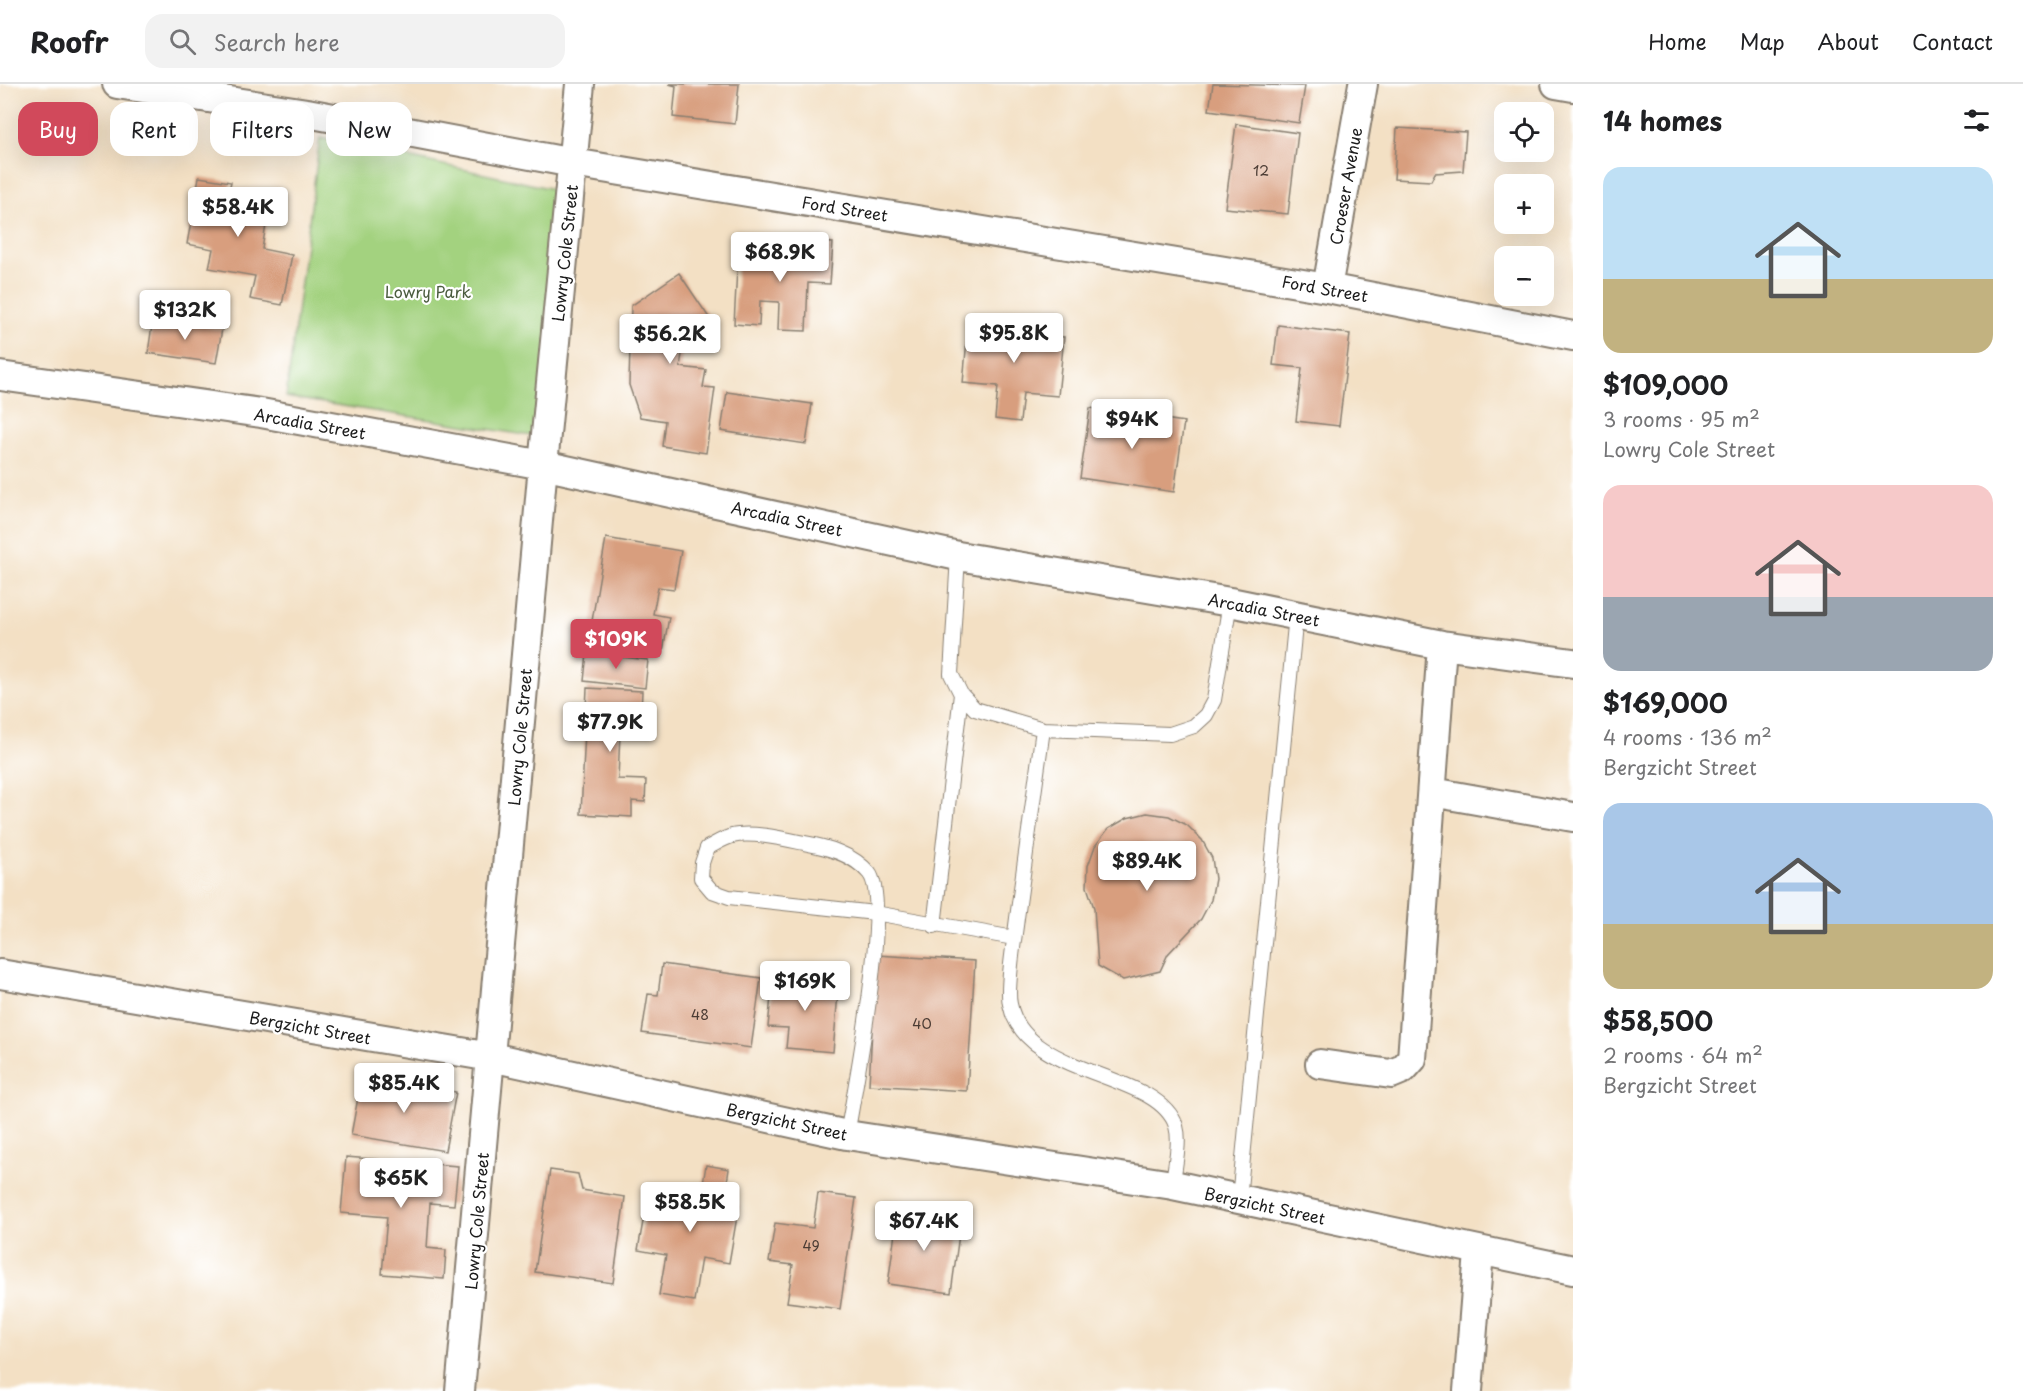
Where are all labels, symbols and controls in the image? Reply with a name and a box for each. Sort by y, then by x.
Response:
search box [145,14,565,68]
text: Roofr [30,20,109,63]
icon: search [166,25,199,58]
text: Search here [214,25,339,58]
text: Home [1648,25,1707,57]
text: Map [1740,25,1785,57]
text: About [1818,25,1879,57]
text: Contact [1912,25,1993,57]
text: 14 homes [1603,101,1722,140]
chip: Buy [18,102,98,156]
chip: Rent [110,102,198,156]
chip: Filters [210,102,314,156]
chip: New [326,102,412,156]
map controls [1494,102,1554,306]
button: locate [1494,102,1554,162]
icon: filters [1960,104,1993,137]
street label: Croeser Avenue [1323,125,1367,247]
house number: 12 [1253,160,1269,181]
button: + [1494,174,1554,234]
street label: Lowry Cole Street [545,183,583,323]
pin: $58.4K [189,187,287,238]
street label: Ford Street [800,189,890,227]
text: $58.4K [202,191,274,221]
icon: home [1744,206,1852,314]
pin: $68.9K [731,232,829,283]
text: $68.9K [745,236,815,266]
button: − [1494,246,1554,306]
street label: Ford Street [1280,269,1370,307]
park label: Lowry Park [385,279,472,303]
pin: $132K [143,290,227,341]
text: $132K [153,294,217,324]
pin: $95.8K [965,313,1063,364]
pin: $56.2K [621,314,719,365]
text: $95.8K [979,317,1049,347]
text: $56.2K [633,318,707,348]
text: $109,000 [1603,365,1728,404]
pin: $94K [1096,399,1168,450]
street label: Arcadia Street [252,401,368,445]
text: $94K [1105,403,1159,433]
text: 3 rooms · 95 m² [1603,404,1760,434]
text: Lowry Cole Street [1603,434,1775,464]
street label: Arcadia Street [729,495,845,542]
icon: home [1744,524,1852,632]
street label: Arcadia Street [1206,586,1322,632]
pin: $109K [574,619,658,670]
text: $109K [585,623,647,653]
street label: Lowry Cole Street [501,667,537,807]
text: $169,000 [1603,683,1728,722]
pin: $77.9K [561,702,659,753]
text: $77.9K [577,706,643,736]
text: 4 rooms · 136 m² [1603,722,1772,752]
text: Bergzicht Street [1603,752,1757,782]
pin: $89.4K [1098,841,1196,892]
icon: home [1744,842,1852,950]
text: $89.4K [1112,845,1182,875]
pin: $169K [763,961,847,1012]
text: $169K [774,965,836,995]
text: $58,500 [1603,1001,1713,1040]
street label: Bergzicht Street [247,1004,373,1050]
house number: 48 [691,1004,709,1025]
house number: 40 [912,1013,932,1034]
text: 2 rooms · 64 m² [1603,1040,1763,1070]
pin: $85.4K [355,1063,453,1114]
text: $85.4K [368,1067,440,1097]
text: Bergzicht Street [1603,1070,1757,1100]
street label: Bergzicht Street [724,1096,850,1146]
street label: Lowry Cole Street [458,1151,494,1291]
pin: $65K [365,1158,437,1209]
text: $65K [374,1162,428,1192]
street label: Bergzicht Street [1202,1180,1328,1230]
pin: $58.5K [641,1182,739,1233]
text: $58.5K [655,1186,725,1216]
pin: $67.4K [875,1201,973,1252]
text: $67.4K [889,1205,959,1235]
house number: 49 [802,1235,820,1256]

